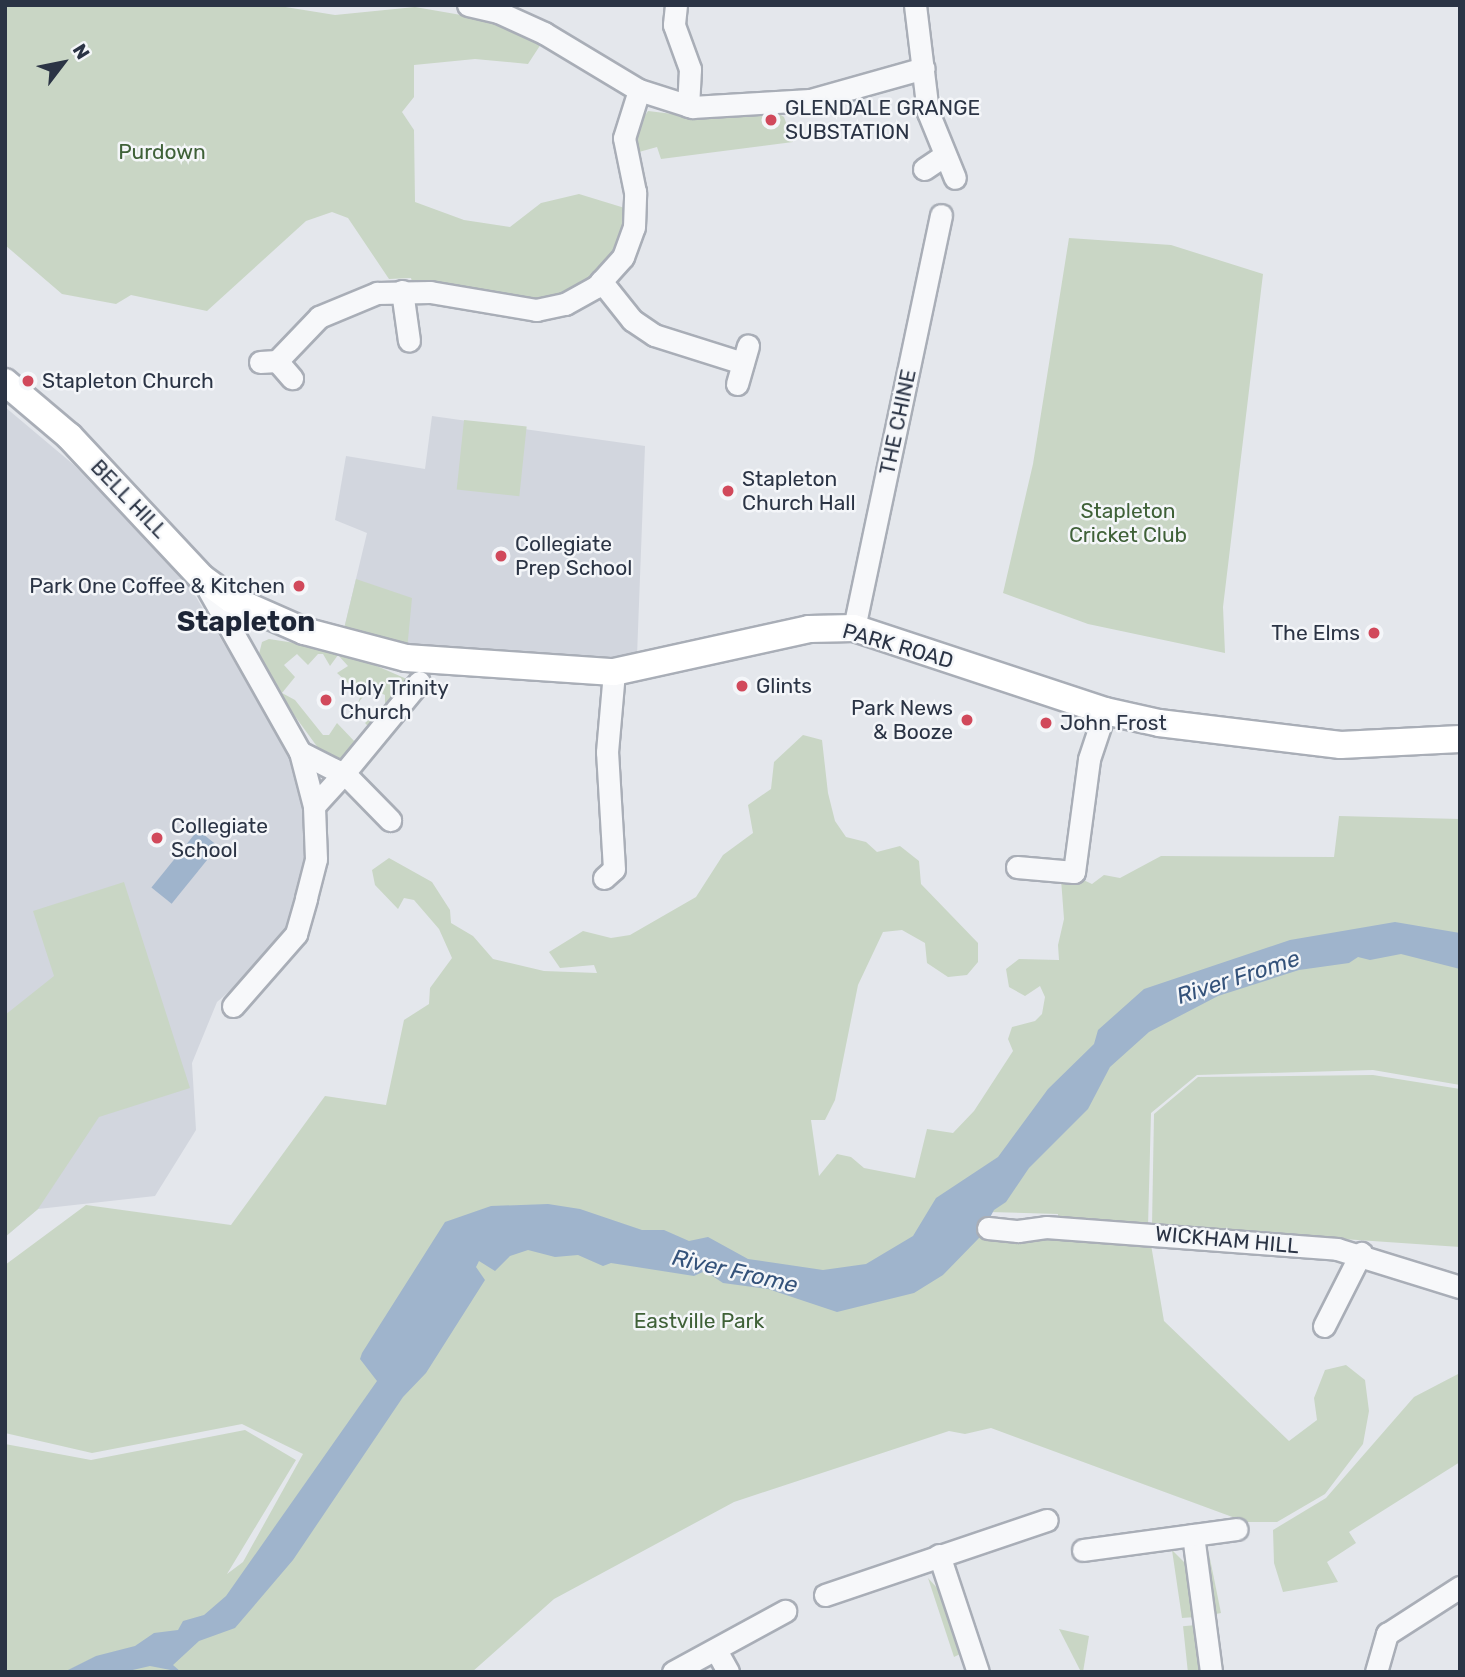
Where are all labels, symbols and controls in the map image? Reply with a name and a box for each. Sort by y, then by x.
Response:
north arrow [28,28,98,98]
text: N [68,40,95,63]
place label: GLENDALE GRANGE SUBSTATION [785,95,980,145]
marker: GLENDALE GRANGE SUBSTATION [763,112,779,128]
park label: Purdown [118,139,206,165]
street label: THE CHINE [875,367,921,477]
place label: Stapleton Church [42,368,214,394]
marker: Stapleton Church [20,373,36,389]
street label: BELL HILL [85,454,173,544]
place label: Stapleton Church Hall [742,466,856,516]
marker: Stapleton Church Hall [720,483,736,499]
park label: Stapleton Cricket Club [1069,498,1187,548]
place label: Collegiate Prep School [515,531,632,581]
marker: Collegiate Prep School [493,548,509,564]
place label: Park One Coffee & Kitchen [29,573,285,599]
marker: Park One Coffee & Kitchen [291,578,307,594]
district label: Stapleton [177,605,315,639]
street label: PARK ROAD [840,618,956,674]
place label: The Elms [1271,620,1360,646]
marker: The Elms [1366,625,1382,641]
place label: Glints [756,673,812,699]
place label: Holy Trinity Church [340,675,450,725]
marker: Glints [734,678,750,694]
marker: Holy Trinity Church [318,692,334,708]
place label: Park News & Booze [851,695,953,745]
place label: John Frost [1060,710,1167,736]
marker: Park News & Booze [959,712,975,728]
marker: John Frost [1038,715,1054,731]
place label: Collegiate School [171,813,268,863]
marker: Collegiate School [149,830,165,846]
water label: River Frome [1173,944,1303,1010]
street label: WICKHAM HILL [1154,1221,1300,1259]
water label: River Frome [669,1243,801,1299]
park label: Eastville Park [634,1308,764,1334]

